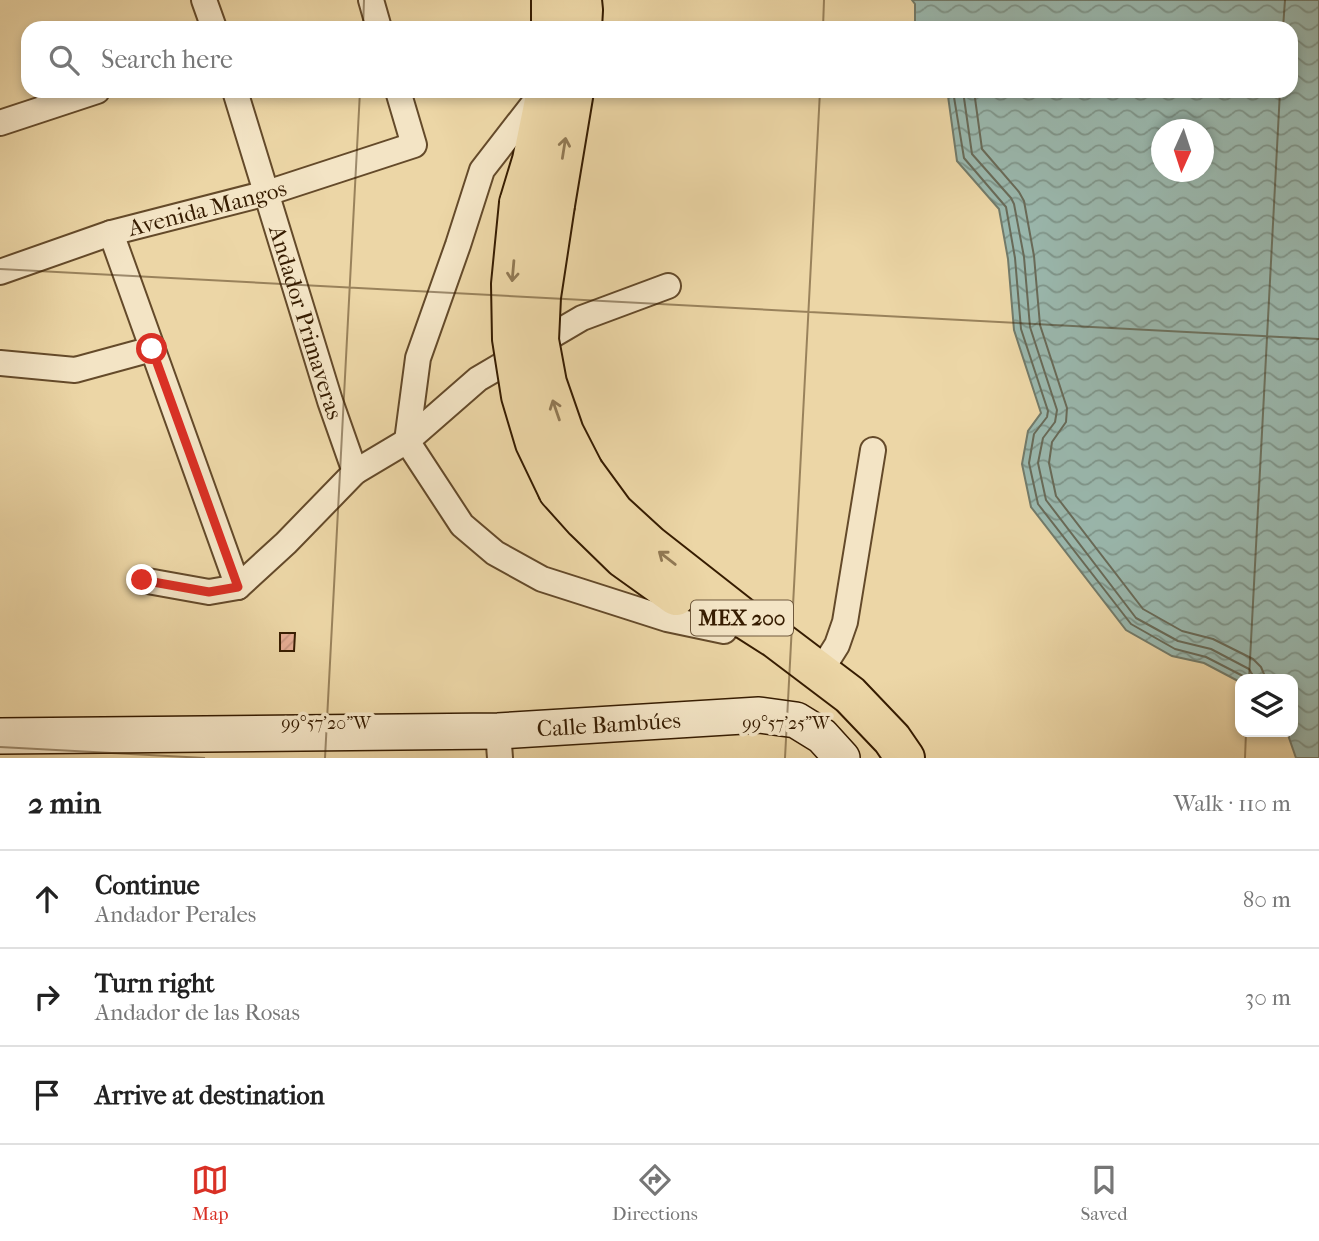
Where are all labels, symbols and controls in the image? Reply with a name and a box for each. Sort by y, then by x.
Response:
search box [21,21,1298,98]
icon: search [45,41,83,79]
text: Search here [101,44,233,75]
north arrow [1151,119,1214,182]
one-way arrow [558,137,571,160]
street label: Avenida Mangos [124,174,290,242]
street label: Andador Primaveras [263,221,349,423]
one-way arrow [506,260,519,282]
route start [136,333,167,364]
one-way arrow [549,399,561,421]
one-way arrow [658,550,676,565]
route end [126,564,157,595]
road number: MEX 200 [691,600,793,636]
map controls [1235,674,1298,737]
button: layers [1235,674,1298,737]
street label: Calle Bambúes [536,706,682,742]
text: 99°57'20"W [281,713,372,734]
text: 99°57'25"W [742,713,831,734]
text: 2 min [28,786,101,821]
text: Walk · 110 m [1174,790,1291,817]
text: Continue [95,870,200,901]
icon: ahead [28,880,66,918]
text: 80 m [1243,886,1291,913]
text: Andador Perales [95,901,256,928]
text: Turn right [95,968,215,999]
icon: right [28,978,66,1016]
text: 30 m [1245,984,1291,1011]
text: Andador de las Rosas [95,999,300,1026]
icon: arrive [28,1076,66,1114]
text: Arrive at destination [95,1080,325,1111]
tab: Map [191,1161,229,1225]
tab: Directions [612,1161,698,1225]
tab: Saved [1080,1161,1128,1225]

